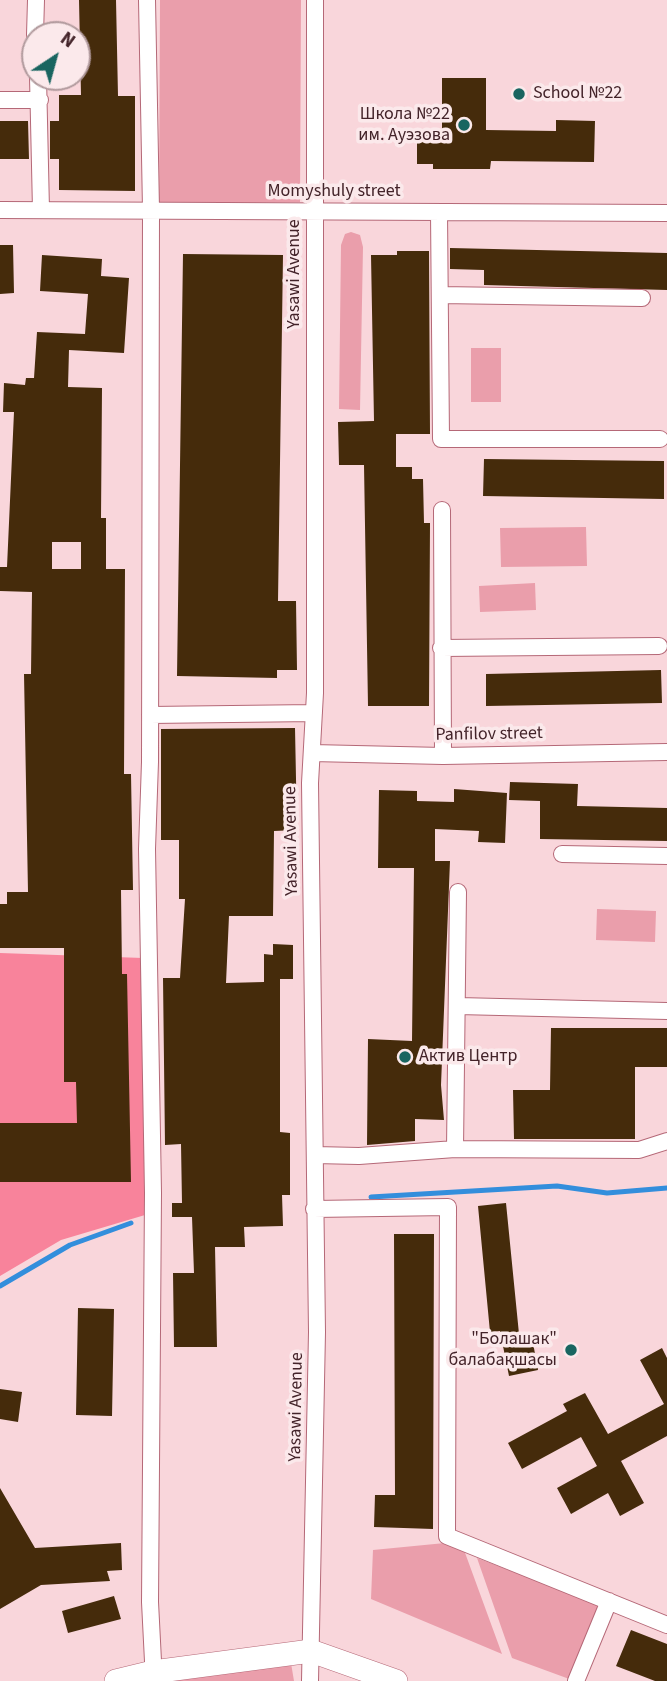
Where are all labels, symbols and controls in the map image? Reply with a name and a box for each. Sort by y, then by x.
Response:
north arrow [21,21,91,91]
text: N [54,26,81,55]
place label: School №22 [533,83,622,105]
marker: School №22 [511,86,527,102]
place label: Школа №22 им. Ауэзова [358,104,450,146]
marker: Школа №22 им. Ауэзова [456,117,472,133]
street label: Momyshuly street [268,181,400,203]
street label: Yasawi Avenue [284,219,306,329]
street label: Panfilov street [435,723,543,747]
street label: Yasawi Avenue [280,786,304,896]
place label: Актив Центр [419,1046,518,1068]
marker: Актив Центр [397,1049,413,1065]
place label: "Болашак" балабақшасы [448,1329,557,1372]
marker: "Болашак" балабақшасы [563,1342,579,1358]
street label: Yasawi Avenue [285,1352,309,1462]

